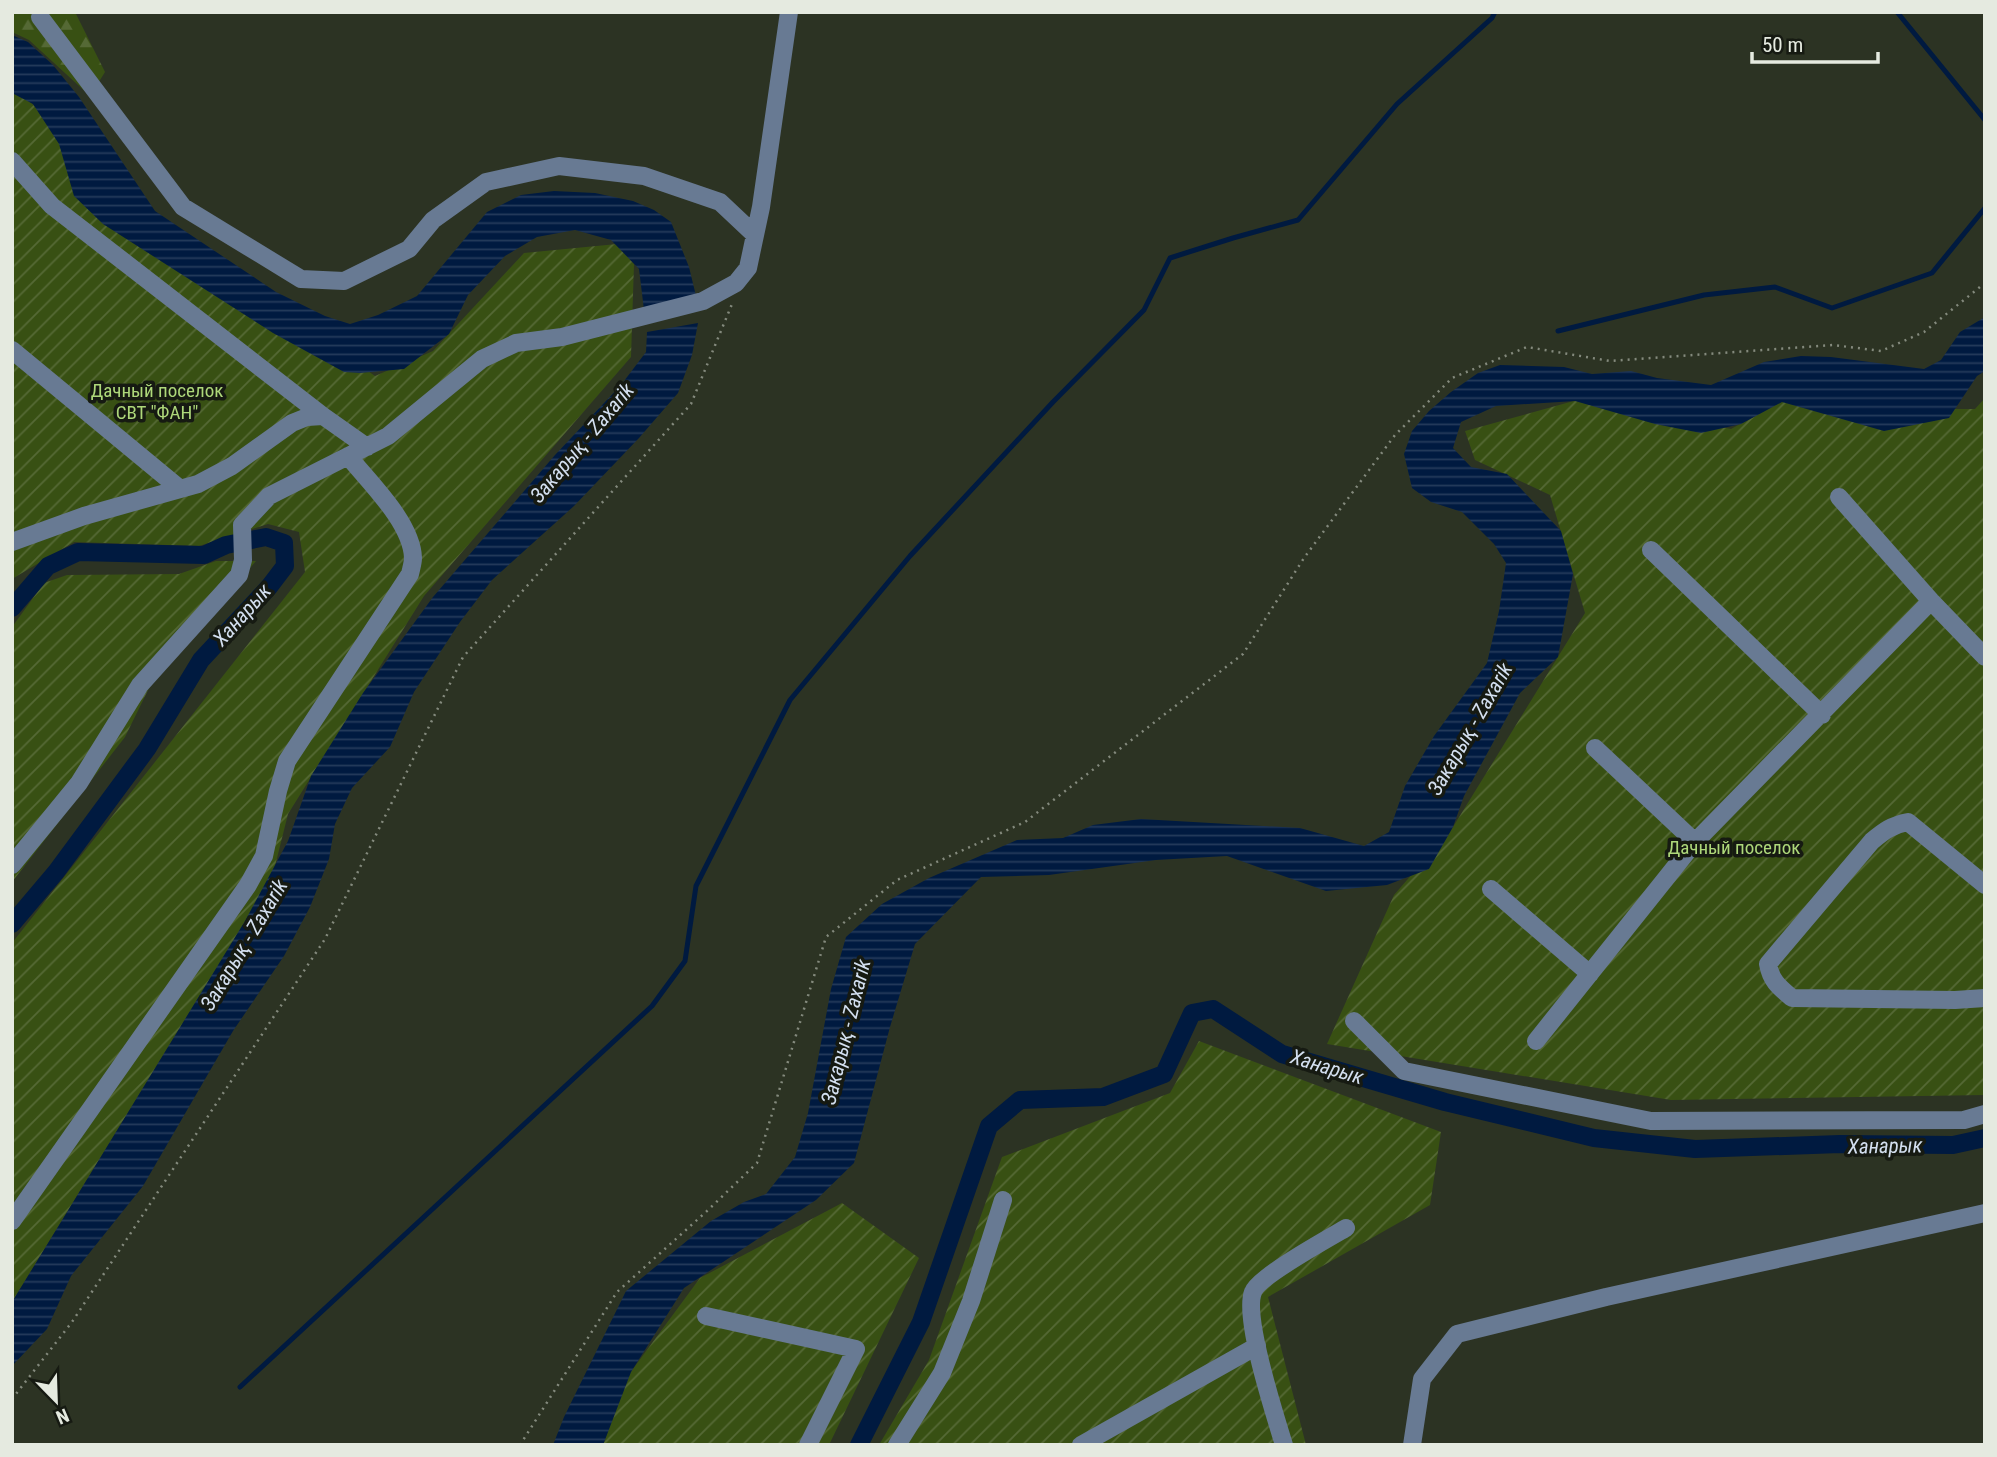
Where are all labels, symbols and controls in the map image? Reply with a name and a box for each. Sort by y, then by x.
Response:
scale bar [1752,21,1878,65]
text: 50 m [1762,33,1803,57]
water label: Закарық - Zaxarik [525,378,639,508]
park label: Дачный поселок СВТ "ФАН" [91,379,223,424]
water label: Ханарык [207,578,277,652]
water label: Закарық - Zaxarik [1422,658,1518,799]
park label: Дачный поселок [1668,836,1800,859]
water label: Закарық - Zaxarik [195,874,293,1015]
water label: Закарық - Zaxarik [816,956,876,1107]
water label: Ханарык [1287,1044,1367,1090]
water label: Ханарык [1846,1133,1924,1159]
north arrow [21,1366,91,1436]
text: N [53,1403,72,1429]

